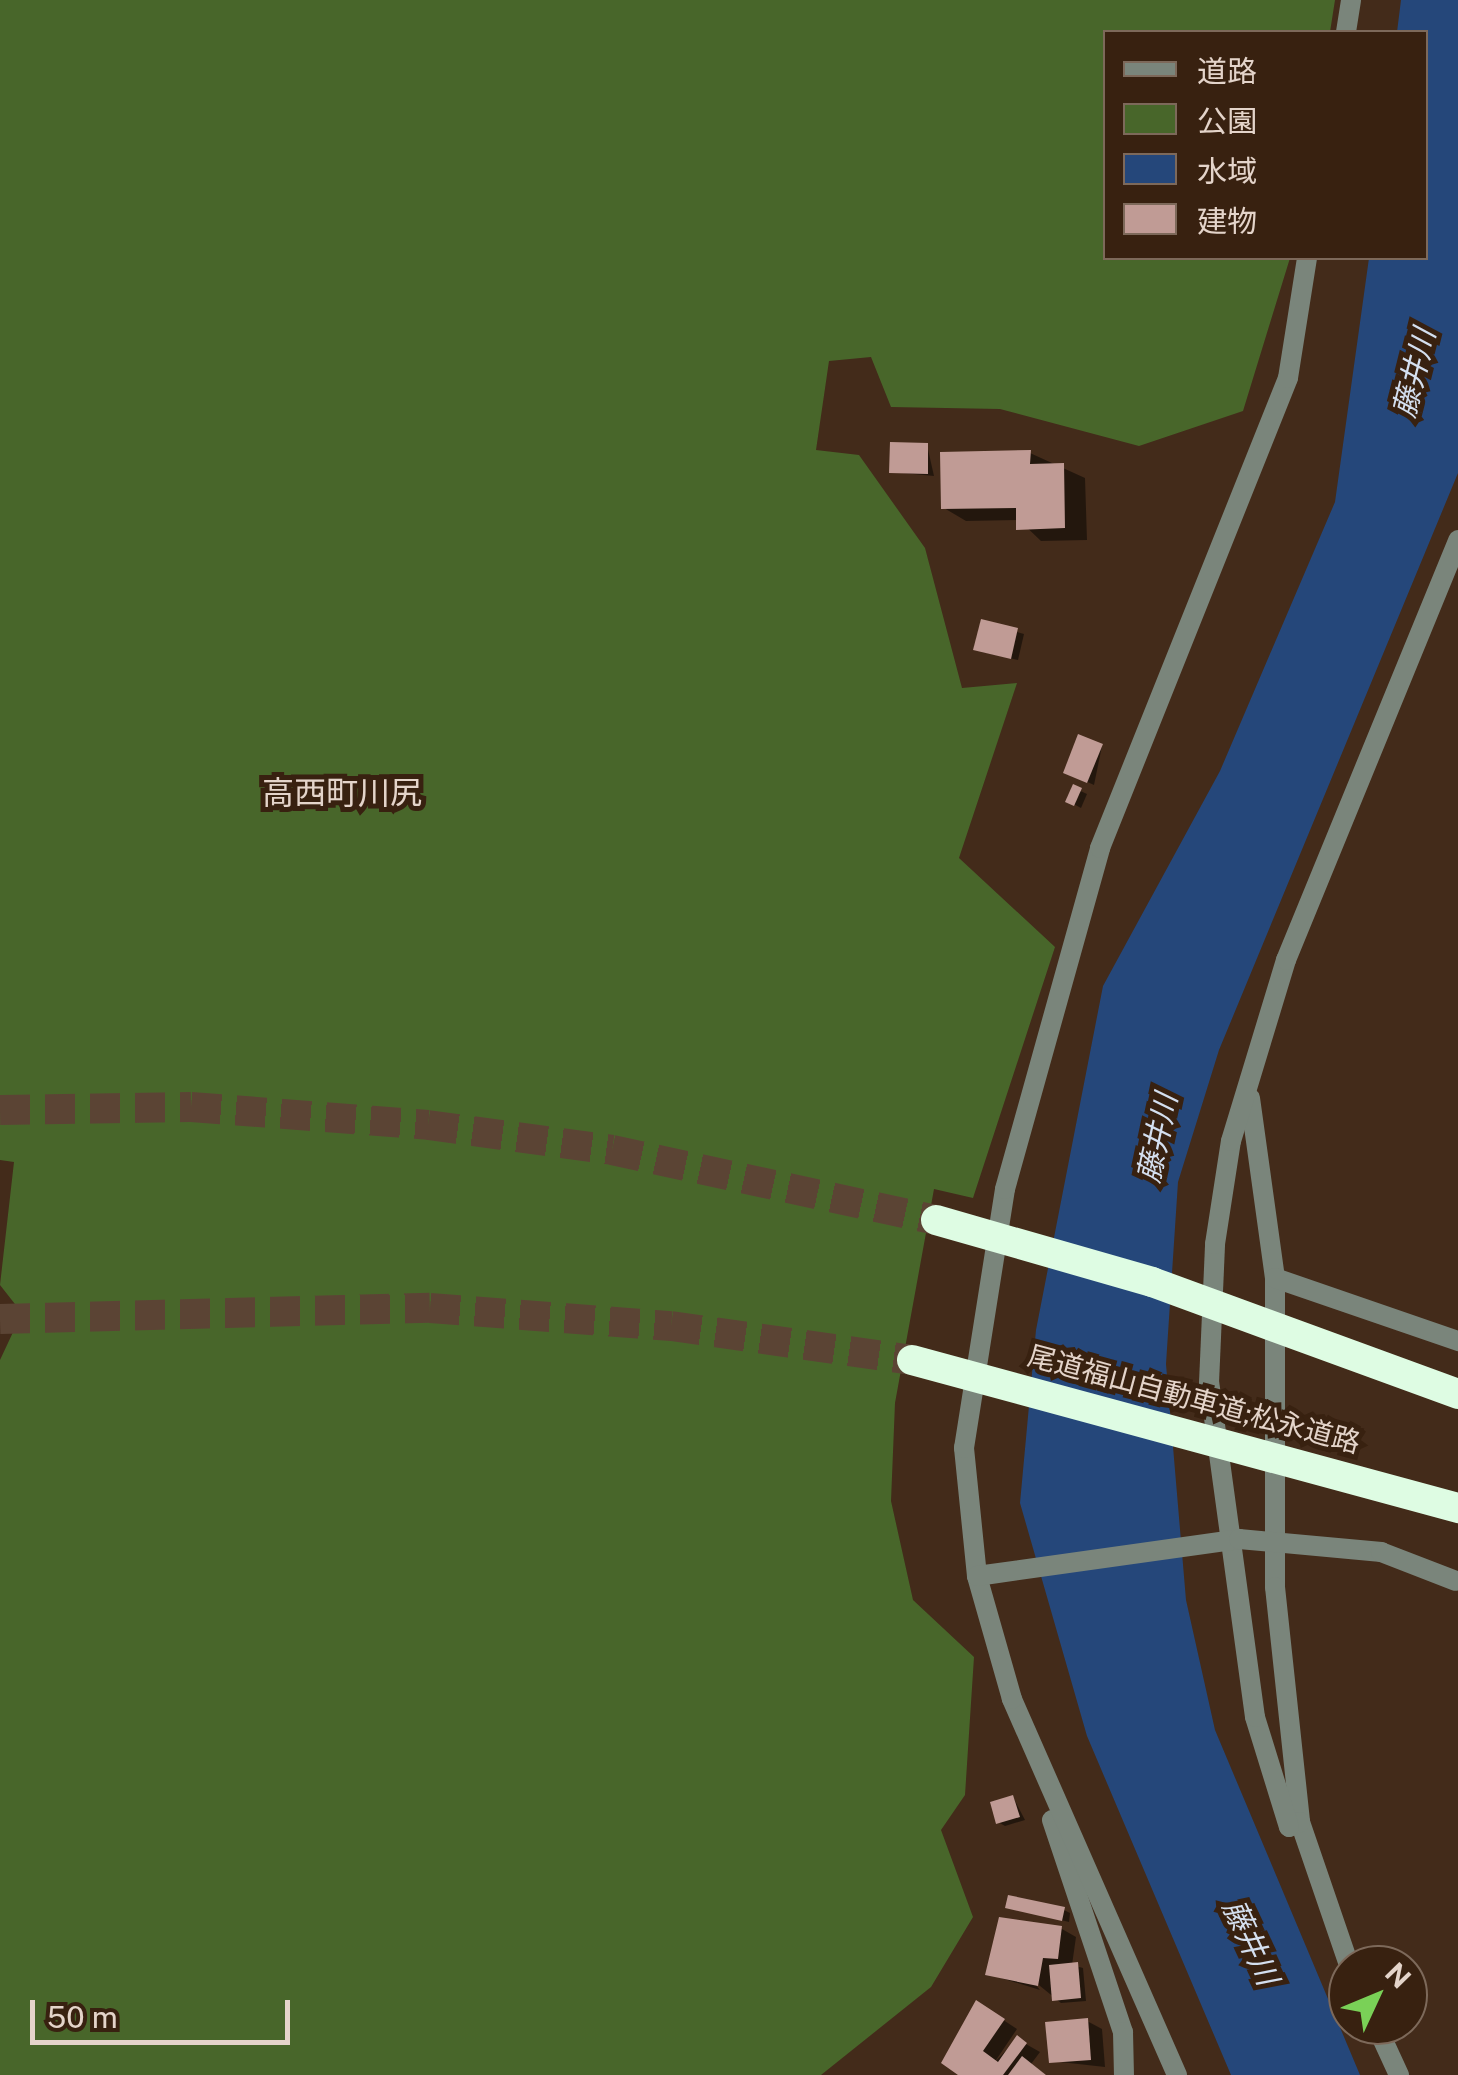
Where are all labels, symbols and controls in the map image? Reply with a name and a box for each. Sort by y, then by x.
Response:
legend [1103,30,1428,260]
text: 道路 [1197,53,1257,89]
text: 公園 [1197,103,1257,139]
text: 水域 [1197,153,1257,189]
text: 建物 [1197,203,1257,239]
water label: 藤井川 [1386,325,1442,421]
district label: 高西町川尻 [262,774,422,812]
water label: 藤井川 [1130,1090,1184,1186]
street label: 尾道福山自動車道;松永道路 [1024,1338,1364,1460]
water label: 藤井川 [1216,1894,1286,1990]
north arrow [1328,1945,1428,2045]
text: N [1379,1956,1418,1995]
scale bar [35,1980,295,2042]
text: 50 m [47,1999,118,2035]

